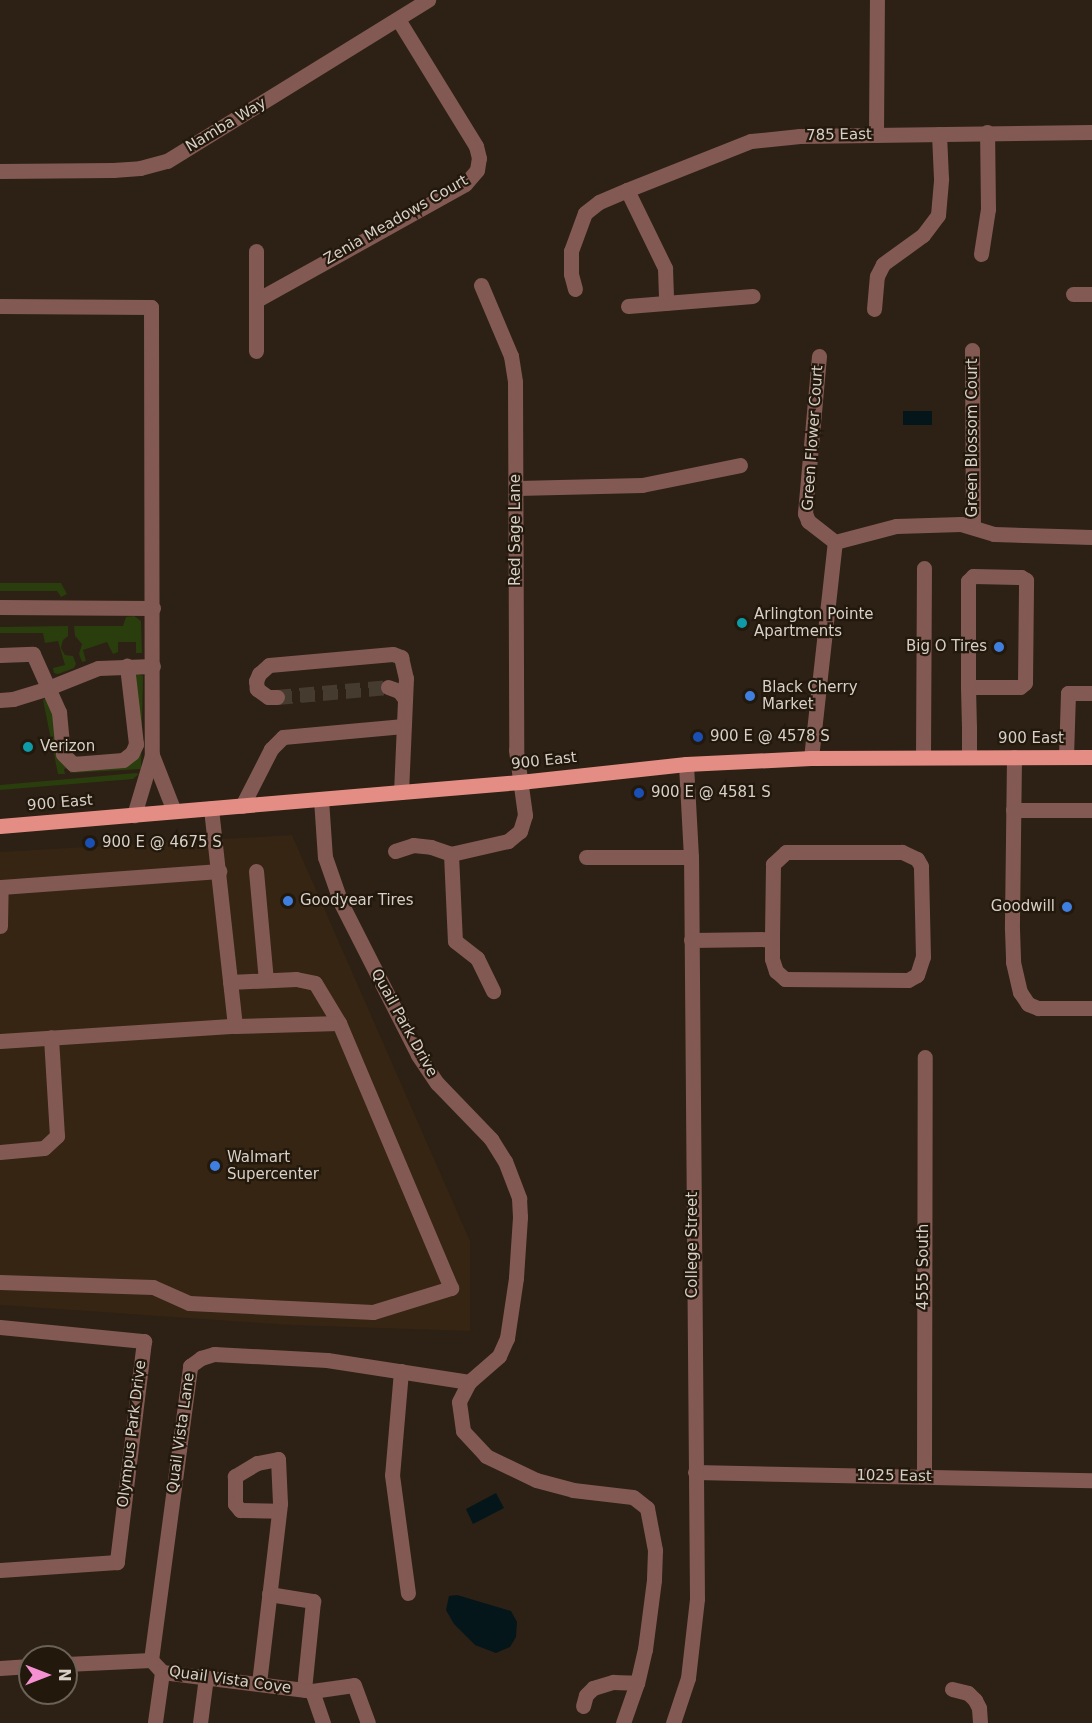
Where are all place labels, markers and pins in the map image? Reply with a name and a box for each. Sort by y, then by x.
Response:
place label: Arlington Pointe Apartments [754,605,874,640]
marker: Arlington Pointe Apartments [735,616,749,630]
place label: Big O Tires [906,638,987,656]
marker: Big O Tires [992,640,1006,654]
place label: Black Cherry Market [762,678,858,713]
marker: Black Cherry Market [743,689,757,703]
place label: 900 E @ 4578 S [710,728,830,746]
marker: 900 E @ 4578 S [691,730,705,744]
place label: Verizon [40,738,95,756]
marker: Verizon [21,740,35,754]
place label: 900 E @ 4581 S [651,784,771,802]
marker: 900 E @ 4581 S [632,786,646,800]
place label: 900 E @ 4675 S [102,834,222,852]
marker: 900 E @ 4675 S [83,836,97,850]
place label: Goodyear Tires [300,892,413,910]
marker: Goodyear Tires [281,894,295,908]
place label: Goodwill [991,898,1055,916]
marker: Goodwill [1060,900,1074,914]
place label: Walmart Supercenter [227,1148,319,1183]
marker: Walmart Supercenter [208,1159,222,1173]

